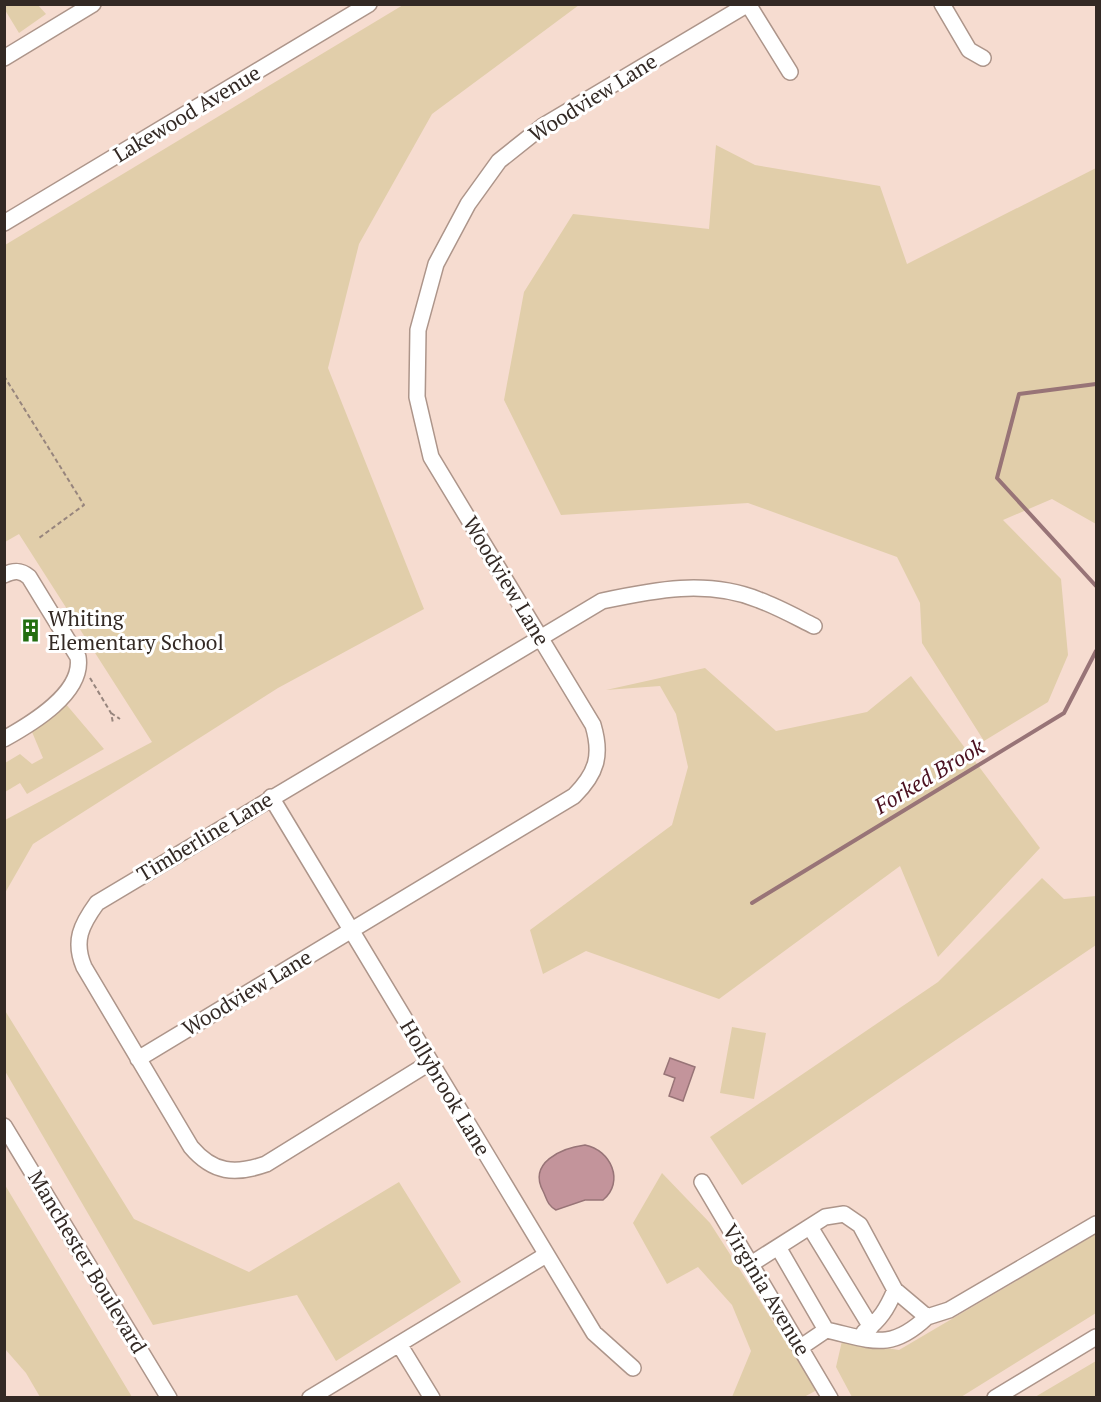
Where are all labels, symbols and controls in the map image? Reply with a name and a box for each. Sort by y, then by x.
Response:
street label: Woodview Lane [523,47,662,148]
street label: Lakewood Avenue [108,58,265,168]
street label: Woodview Lane [457,511,557,650]
place label: Whiting Elementary School [48,604,224,656]
building icon: Whiting Elementary School [17,618,43,644]
water label: Forked Brook [867,731,990,820]
street label: Timberline Lane [132,785,277,888]
street label: Woodview Lane [177,942,316,1042]
street label: Hollybrook Lane [394,1014,498,1161]
street label: Manchester Boulevard [22,1165,154,1358]
street label: Virginia Avenue [716,1218,817,1361]

